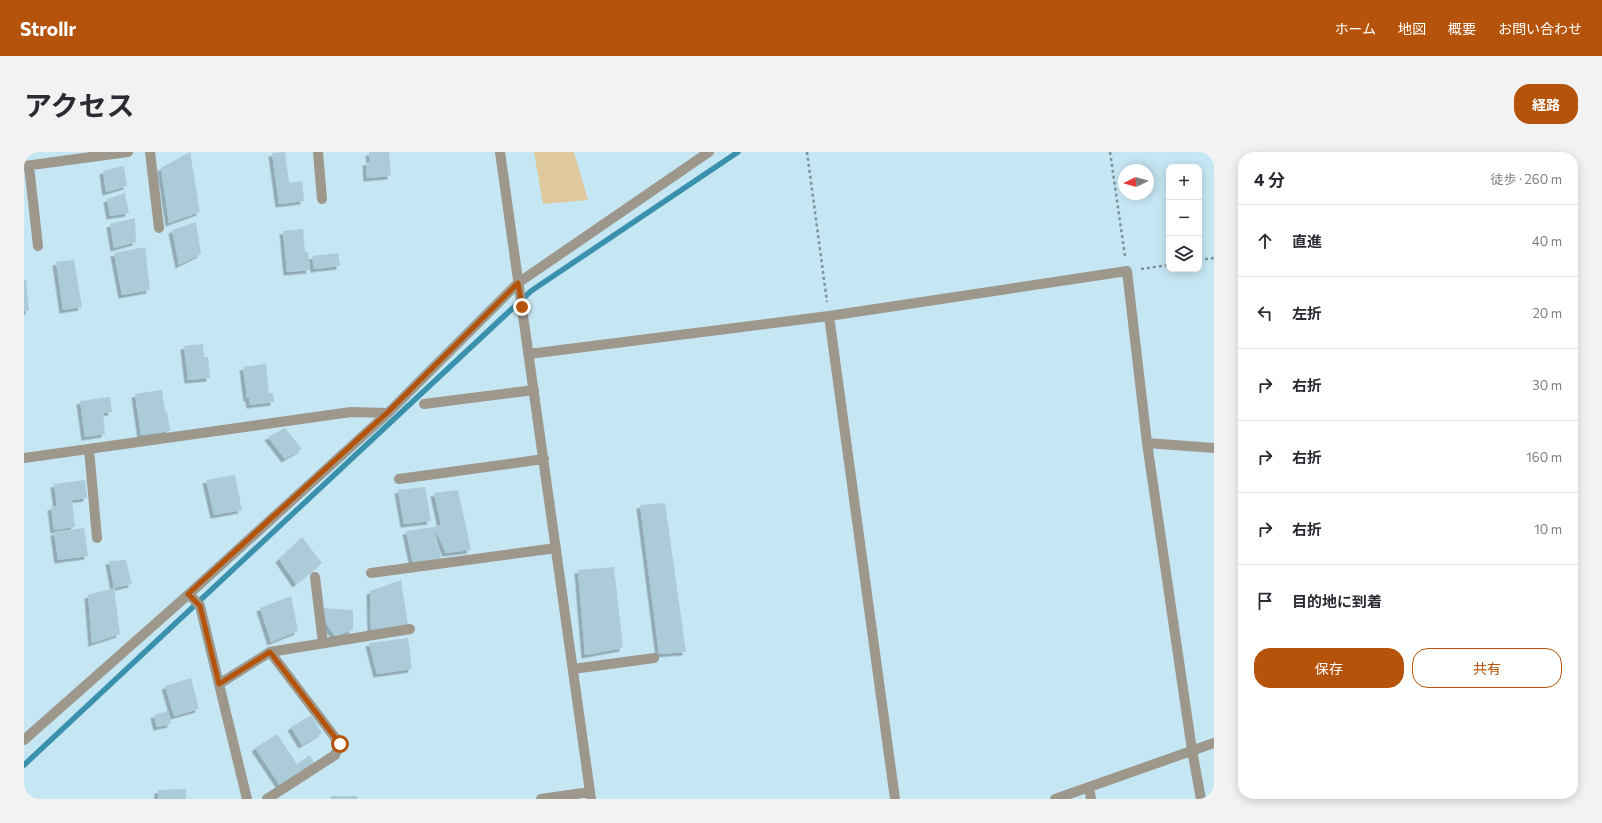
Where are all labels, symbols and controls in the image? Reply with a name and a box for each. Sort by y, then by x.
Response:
text: Strollr [20,17,76,40]
text: ホーム [1334,20,1376,37]
text: 地図 [1398,20,1426,37]
text: 概要 [1448,20,1476,37]
text: お問い合わせ [1498,20,1582,37]
button: 経路 [1514,84,1578,124]
text: アクセス [24,88,135,122]
north arrow [1118,164,1154,200]
map controls [1166,164,1202,272]
button: + [1166,164,1202,200]
text: 4 分 [1254,169,1285,190]
text: 徒歩 · 260 m [1491,171,1562,187]
button: − [1166,200,1202,236]
icon: ahead [1254,230,1276,252]
text: 直進 [1292,232,1322,250]
text: 40 m [1532,233,1562,249]
button: layers [1166,236,1202,272]
route end [513,298,531,316]
icon: left [1254,302,1276,324]
text: 左折 [1292,304,1322,322]
text: 20 m [1533,305,1562,321]
icon: right [1254,374,1276,396]
text: 右折 [1292,376,1322,394]
text: 30 m [1532,377,1562,393]
icon: right [1254,446,1276,468]
text: 右折 [1292,448,1322,466]
text: 160 m [1526,449,1562,465]
icon: right [1254,518,1276,540]
text: 右折 [1292,520,1322,538]
text: 10 m [1534,521,1562,537]
icon: arrive [1254,590,1276,612]
text: 目的地に到着 [1292,592,1382,610]
button: 保存 [1254,648,1404,688]
button: 共有 [1412,648,1562,688]
route start [331,735,349,753]

